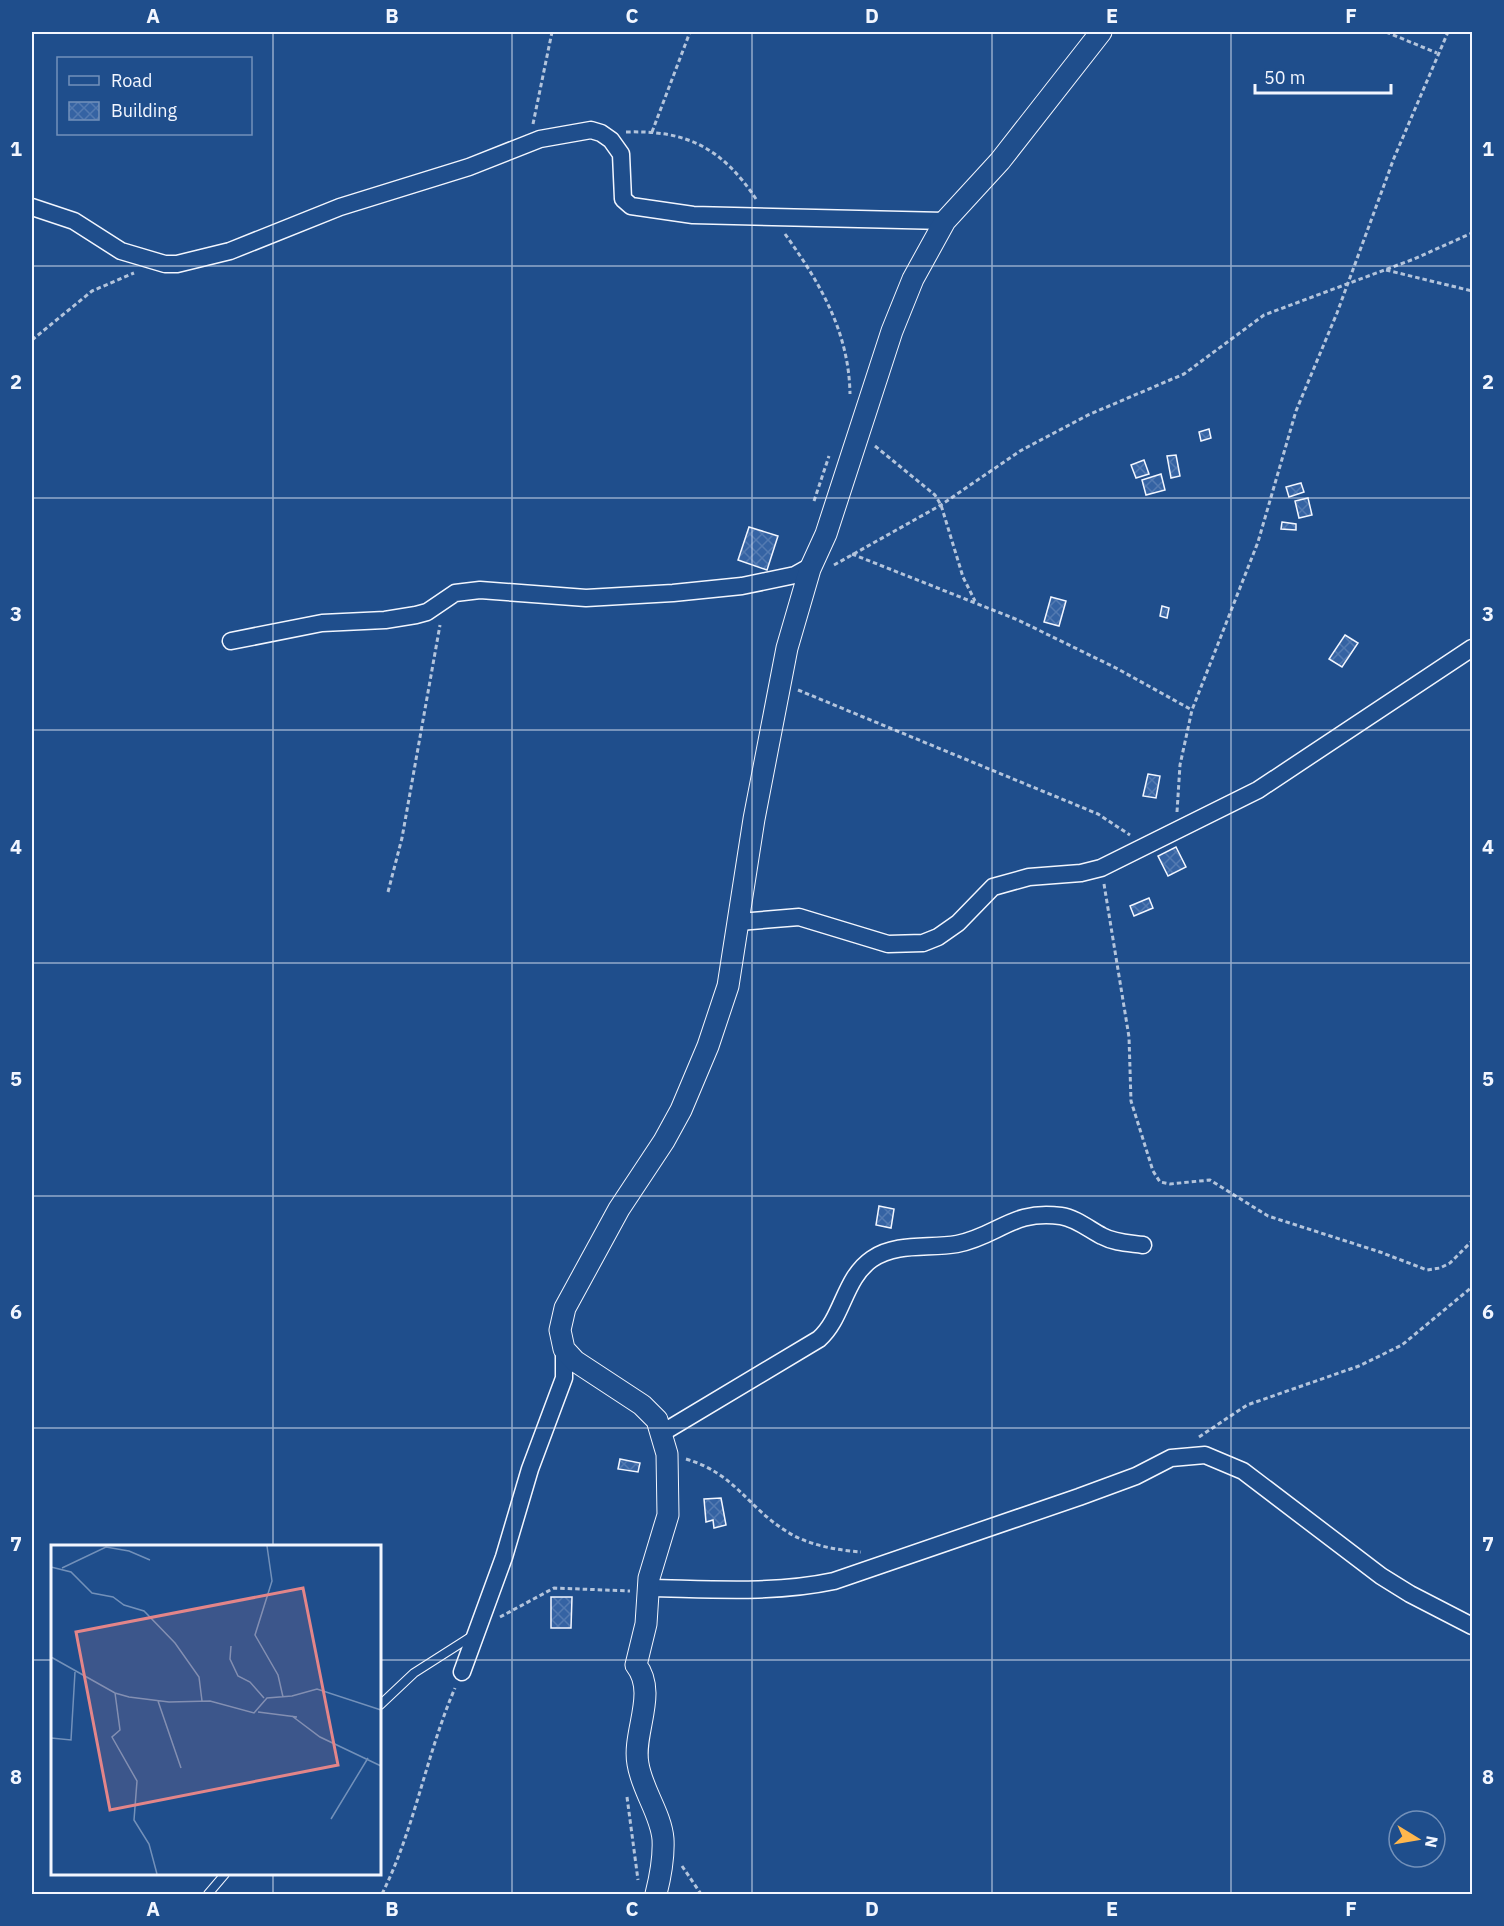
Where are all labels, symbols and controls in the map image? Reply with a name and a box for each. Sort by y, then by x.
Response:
text: A [146,2,160,29]
text: B [385,2,399,29]
text: C [625,2,639,29]
text: D [865,2,879,29]
text: E [1106,2,1118,29]
text: F [1345,2,1357,29]
legend [57,57,252,135]
scale bar [1255,57,1392,95]
text: 50 m [1264,66,1306,89]
text: Road [111,69,152,92]
text: Building [111,99,178,122]
text: 1 [10,135,22,162]
text: 1 [1482,135,1494,162]
text: 2 [10,368,22,395]
text: 2 [1482,368,1494,395]
text: 3 [10,600,22,627]
text: 3 [1482,600,1494,627]
text: 4 [10,833,22,860]
text: 4 [1482,833,1494,860]
text: 5 [10,1065,22,1092]
text: 5 [1482,1065,1494,1092]
text: 6 [10,1298,22,1325]
text: 6 [1482,1298,1494,1325]
text: 7 [10,1530,22,1557]
text: 7 [1482,1530,1494,1557]
inset map [51,1545,381,1875]
text: 8 [10,1763,22,1790]
text: 8 [1482,1763,1494,1790]
north arrow [1387,1809,1447,1869]
text: N [1421,1834,1443,1849]
text: A [146,1895,160,1922]
text: B [385,1895,399,1922]
text: C [625,1895,639,1922]
text: D [865,1895,879,1922]
text: E [1106,1895,1118,1922]
text: F [1345,1895,1357,1922]

